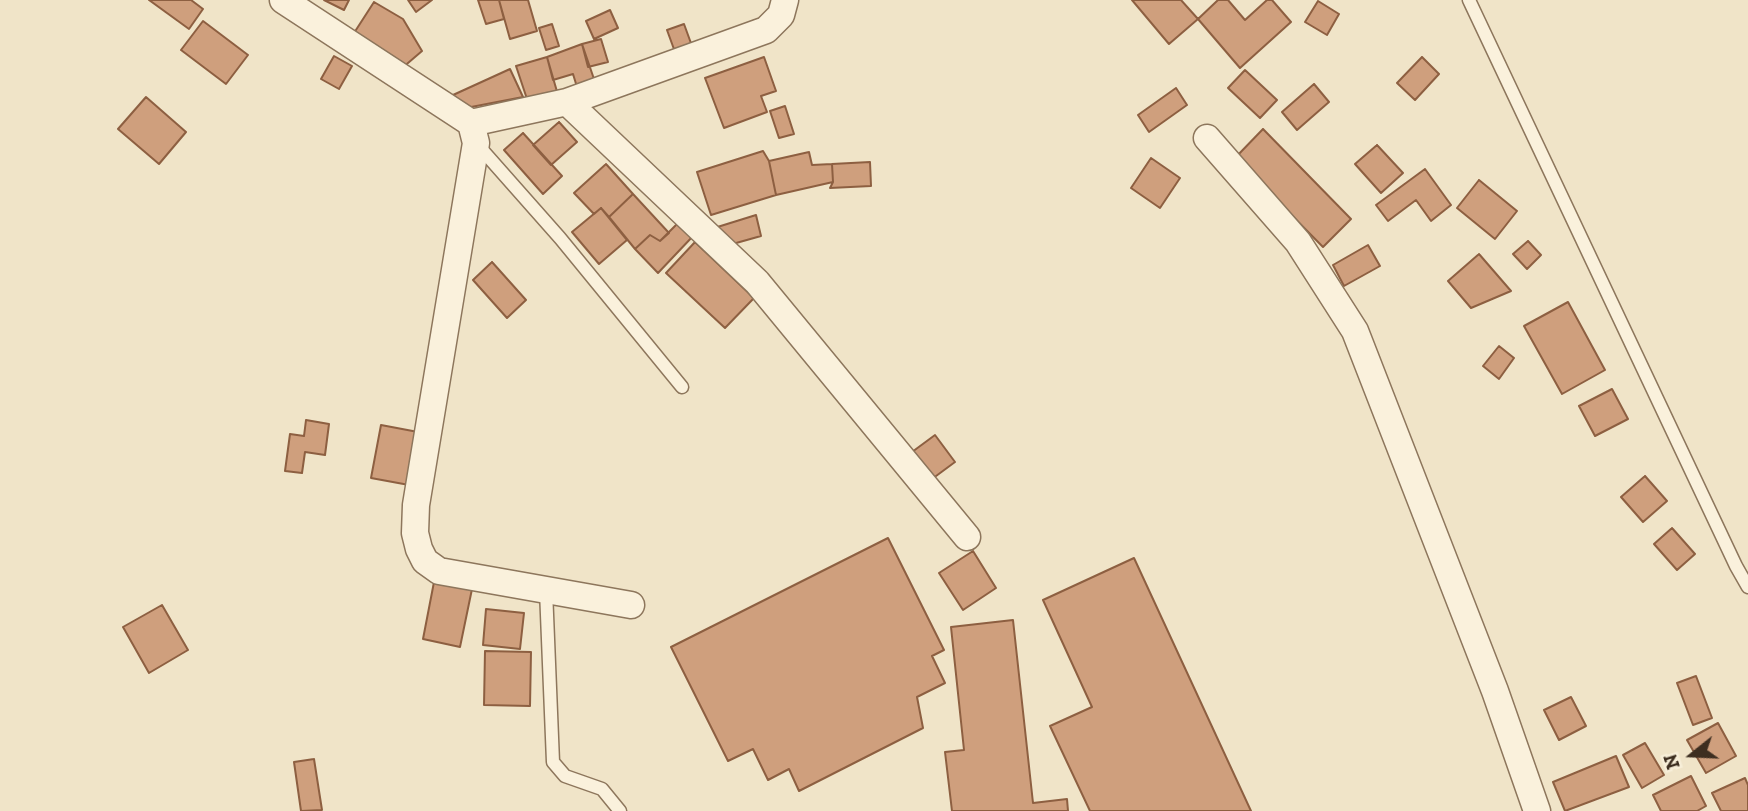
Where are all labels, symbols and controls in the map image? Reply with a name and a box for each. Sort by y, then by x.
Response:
north arrow [1657,720,1727,790]
text: N [1658,751,1685,772]

